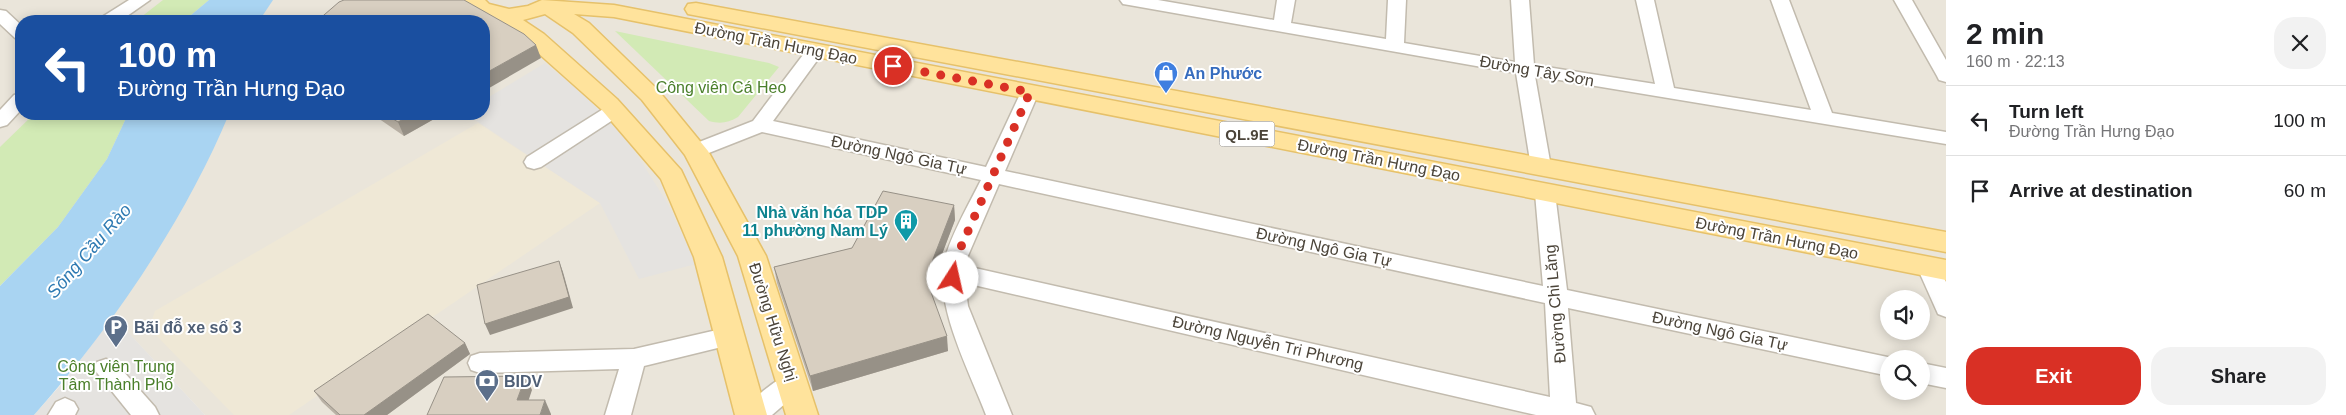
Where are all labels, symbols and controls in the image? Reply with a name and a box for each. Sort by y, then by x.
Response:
text: 2 min [1966,17,2044,50]
button: close [2274,17,2326,69]
street label: Đường Trần Hưng Đạo [693,19,859,67]
icon: left [35,35,100,100]
text: 100 m [118,35,217,74]
pin [872,45,914,87]
icon: arrive [879,52,907,80]
street label: Đường Tây Sơn [1478,53,1596,89]
text: 160 m · 22:13 [1966,53,2065,70]
shop icon: An Phước [1153,60,1179,94]
place label: An Phước [1184,65,1262,82]
text: Đường Trần Hưng Đạo [118,76,345,101]
park label: Công viên Cá Heo [656,79,786,96]
text: Turn left [2009,101,2084,122]
icon: left [1966,107,1994,135]
text: 100 m [2273,110,2326,131]
road number: QL.9E [1220,122,1274,146]
text: Đường Trần Hưng Đạo [2009,123,2174,140]
street label: Đường Ngô Gia Tự [830,132,969,178]
street label: Đường Trần Hưng Đạo [1296,136,1462,184]
icon: arrive [1966,177,1994,205]
text: Arrive at destination [2009,180,2193,201]
text: 60 m [2284,180,2326,201]
water label: Sông Cầu Rào [43,200,135,302]
place label: Nhà văn hóa TDP 11 phường Nam Lý [742,204,888,239]
building icon: Nhà văn hóa TDP 11 phường Nam Lý [893,208,919,242]
street label: Đường Trần Hưng Đạo [1694,214,1860,262]
street label: Đường Ngô Gia Tự [1255,224,1394,270]
street label: Đường Chi Lăng [1541,244,1569,364]
position arrow [926,251,978,303]
street label: Đường Hữu Nghị [746,261,800,383]
map controls [1880,290,1930,400]
button: sound [1880,290,1930,340]
street label: Đường Ngô Gia Tự [1651,308,1790,354]
street label: Đường Nguyễn Tri Phương [1171,312,1365,373]
parking icon: Bãi đỗ xe số 3 [103,314,129,348]
place label: Bãi đỗ xe số 3 [134,318,242,336]
button: Exit [1966,347,2141,405]
button: Share [2151,347,2326,405]
button: search [1880,350,1930,400]
park label: Công viên Trung Tâm Thành Phố [57,358,175,393]
bank icon: BIDV [474,368,500,402]
place label: BIDV [504,373,543,390]

